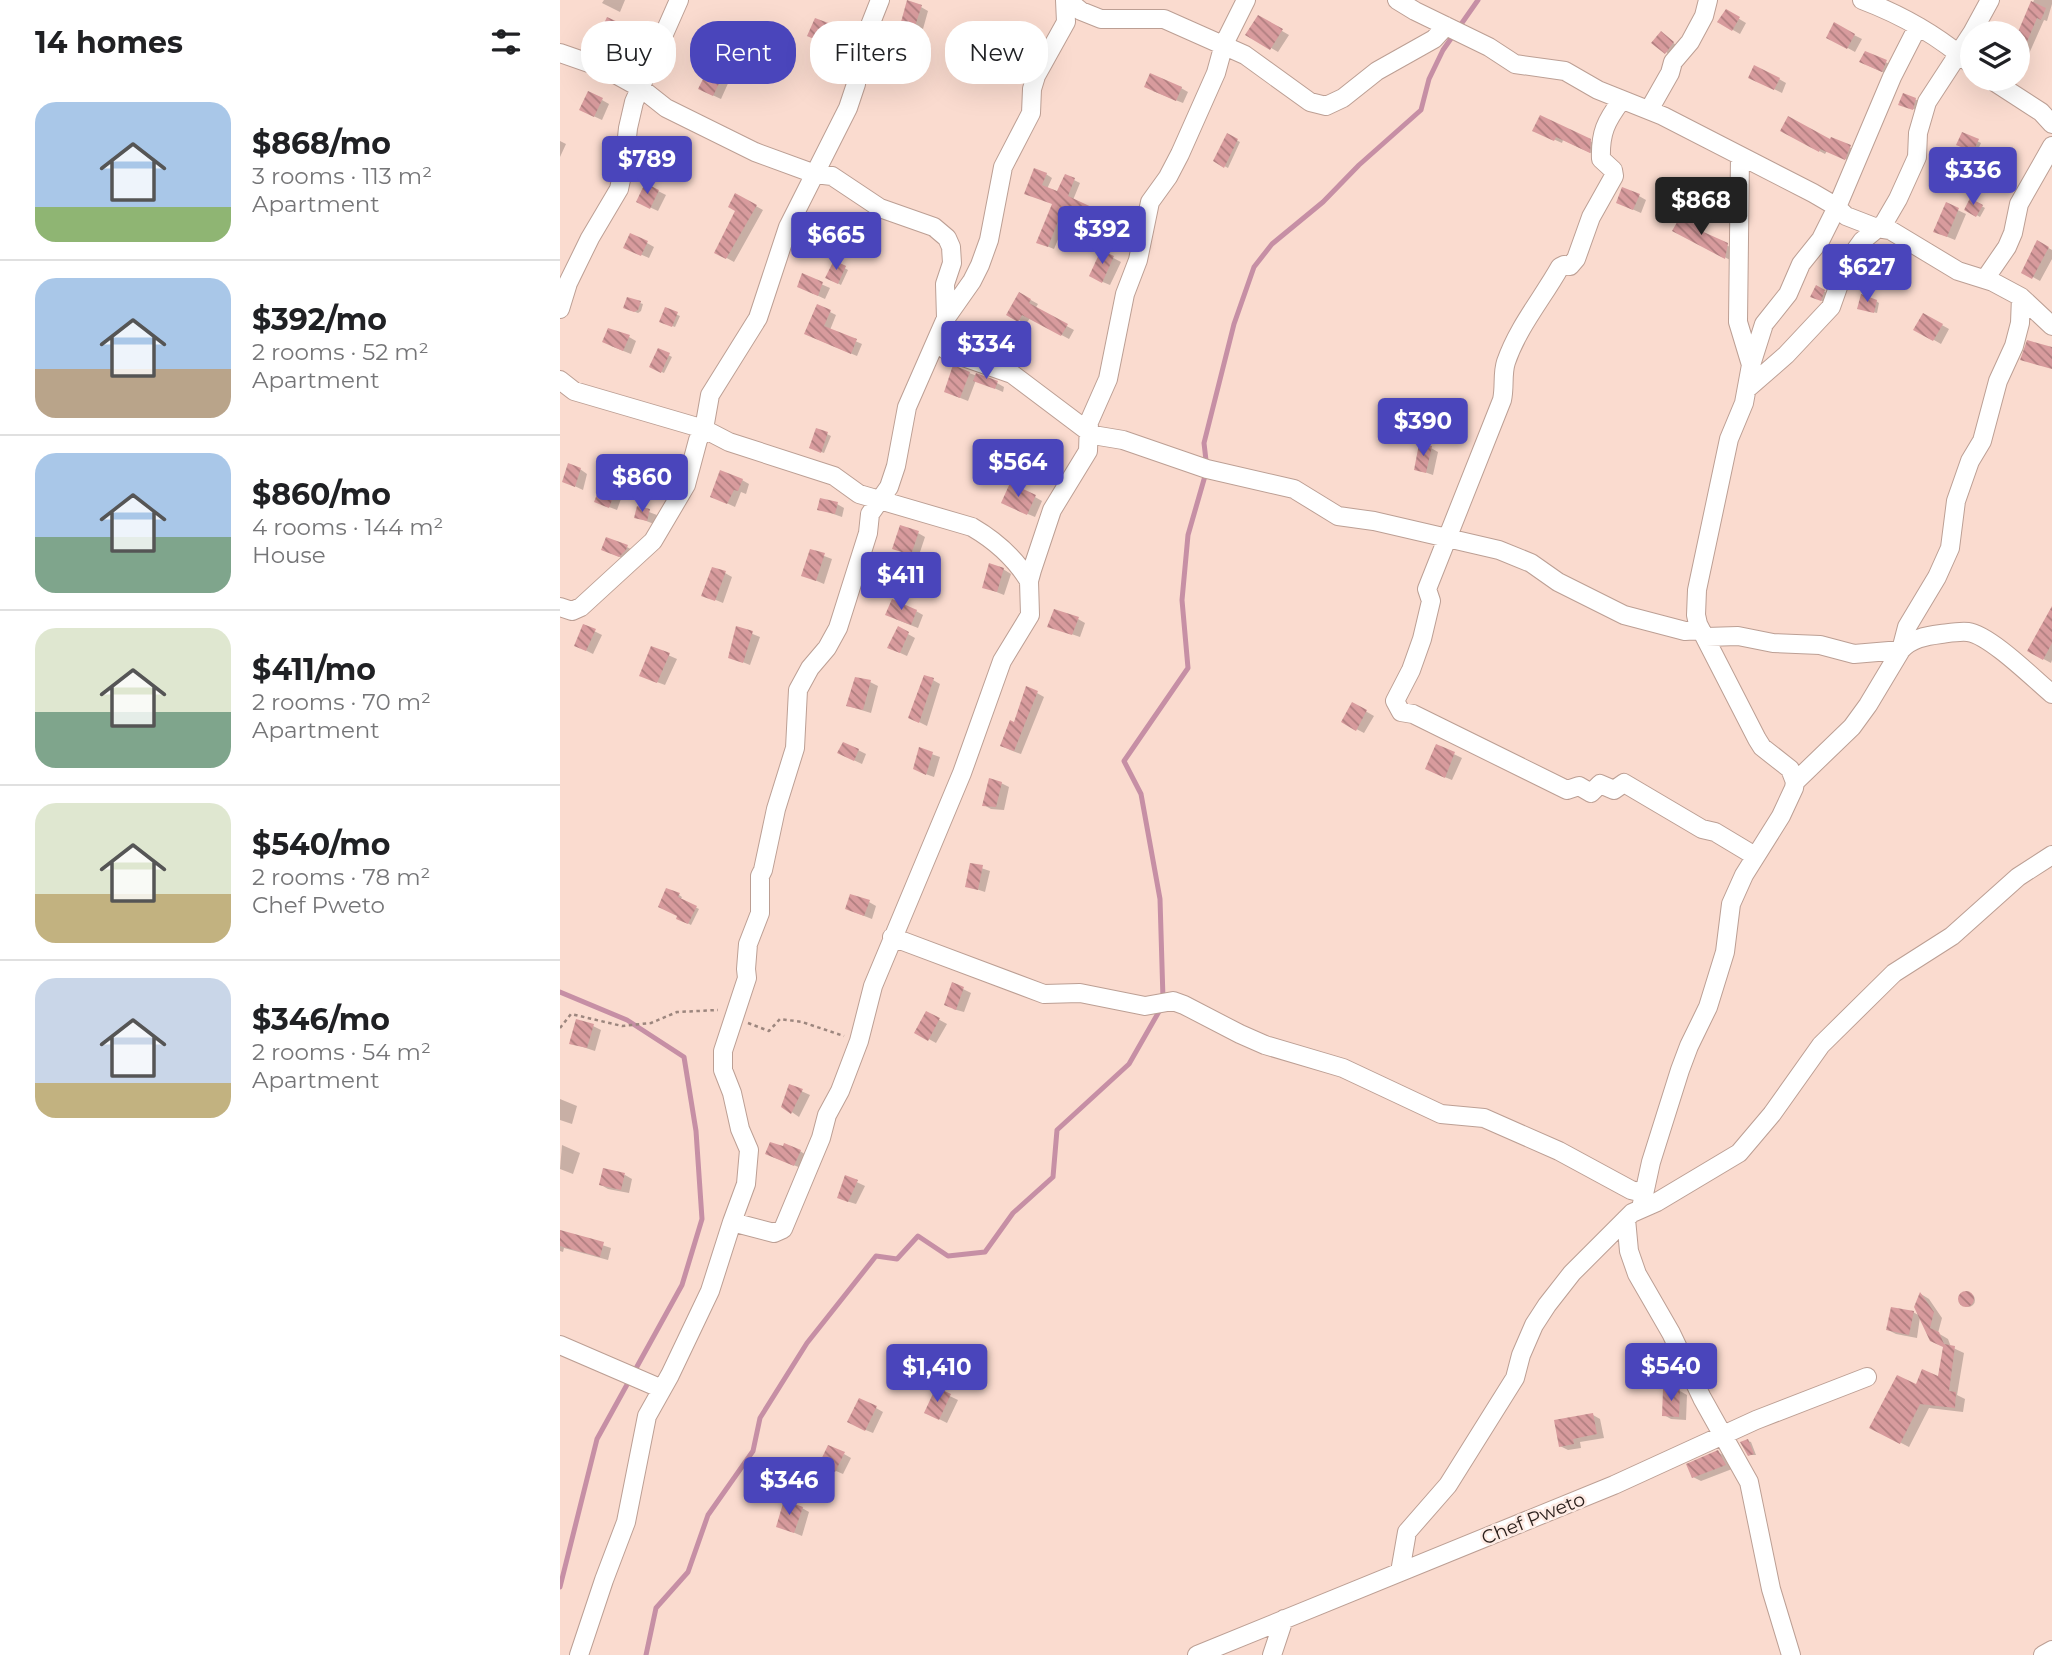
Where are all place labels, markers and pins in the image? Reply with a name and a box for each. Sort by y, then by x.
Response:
pin: $789 [606,136,688,196]
pin: $336 [1932,148,2014,207]
pin: $868 [1660,177,1742,237]
pin: $392 [1061,206,1143,266]
pin: $665 [795,212,877,272]
pin: $627 [1826,244,1908,304]
pin: $334 [945,322,1027,381]
pin: $390 [1382,398,1464,458]
pin: $564 [977,440,1059,499]
pin: $860 [601,454,683,514]
pin: $411 [860,552,942,612]
pin: $1,410 [880,1344,994,1404]
pin: $540 [1630,1344,1712,1403]
pin: $346 [748,1458,830,1517]

